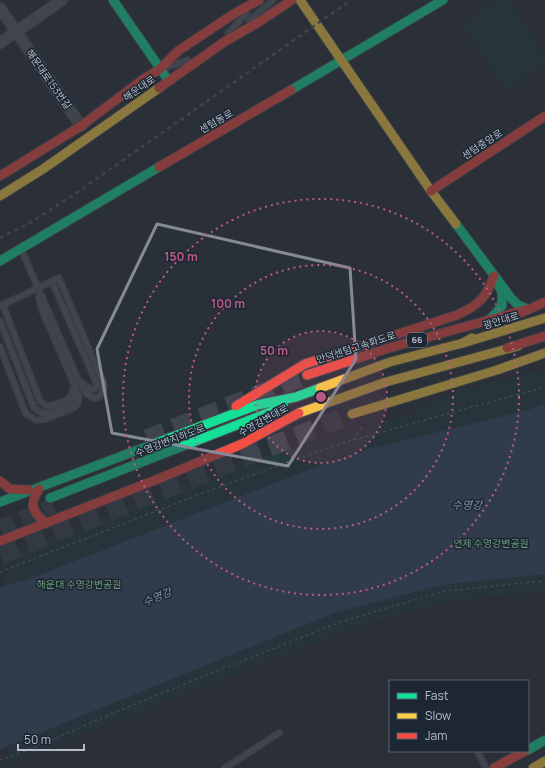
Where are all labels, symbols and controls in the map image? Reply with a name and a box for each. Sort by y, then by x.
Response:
street label: 해운대로153번길 [23,46,75,112]
street label: 해운대로 [120,72,158,104]
street label: 센텀동로 [197,106,235,136]
street label: 센텀중앙로 [459,126,505,162]
text: 150 m [164,248,198,265]
text: 100 m [211,295,245,312]
street label: 광안대로 [481,308,521,332]
street label: 만덕센텀고속화도로 [314,328,398,366]
road number: 66 [407,333,427,347]
text: 50 m [260,342,288,359]
centre of rings [314,390,328,404]
street label: 수영강변대로 [235,400,291,440]
street label: 수영강변지하도로 [133,420,207,460]
water label: 수영강 [452,497,484,512]
park label: 연제 수영강변공원 [453,536,529,550]
park label: 해운대 수영강변공원 [37,577,121,591]
water label: 수영강 [140,583,175,609]
legend [389,680,529,752]
text: Fast [425,687,449,704]
text: Slow [425,707,451,724]
scale bar [18,726,84,752]
text: Jam [425,727,447,744]
text: 50 m [24,731,51,748]

